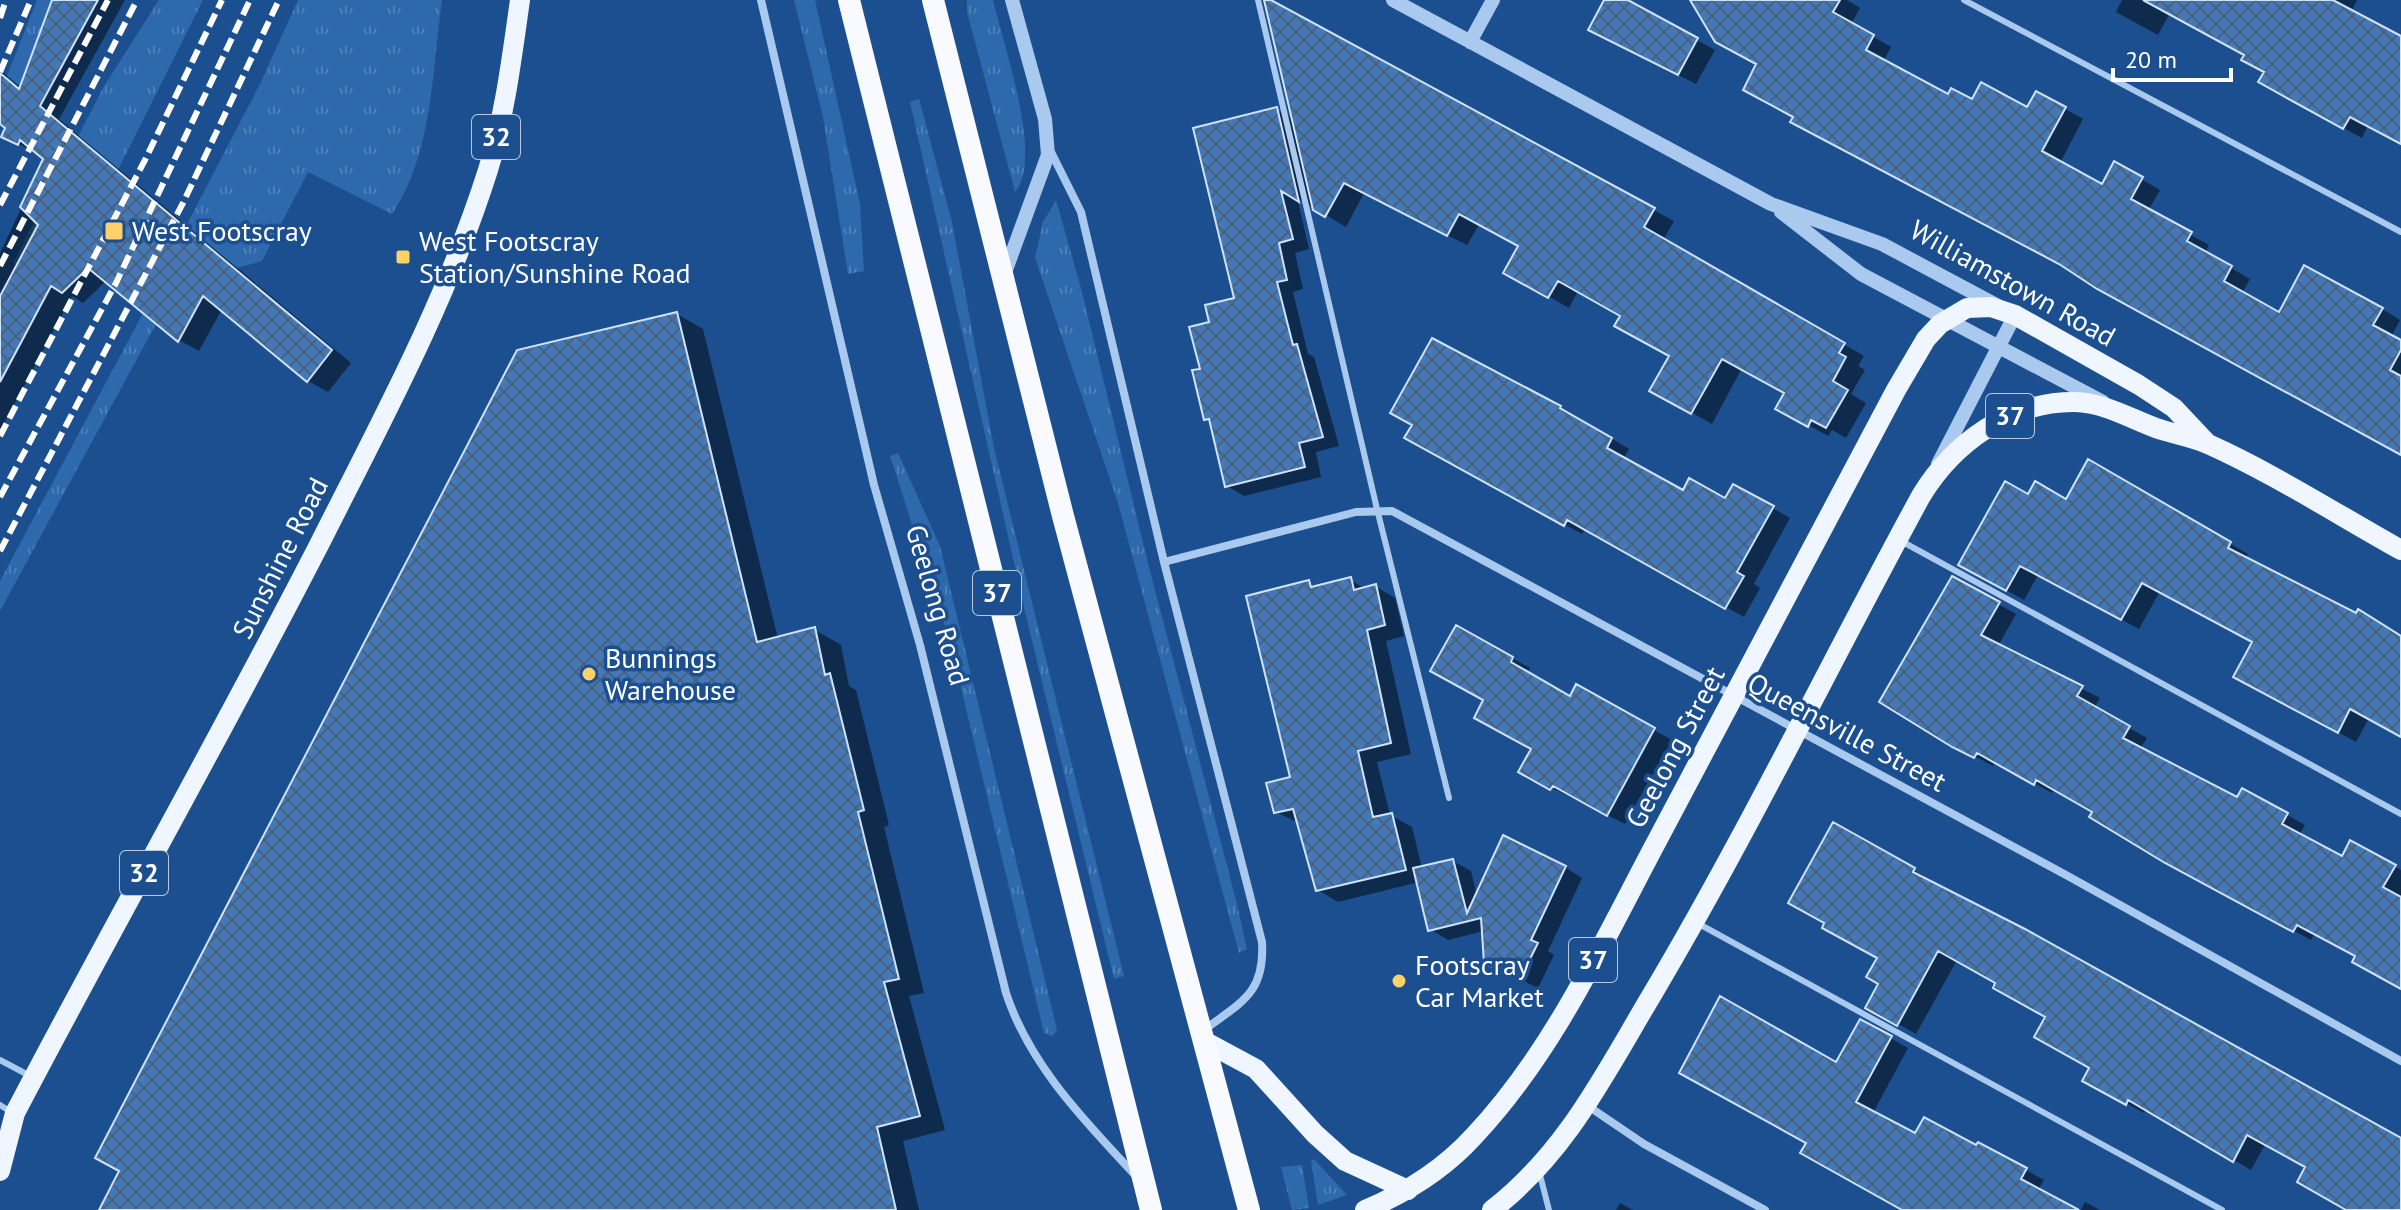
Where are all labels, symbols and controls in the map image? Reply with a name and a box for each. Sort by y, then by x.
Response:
scale bar [2113,32,2231,82]
text: 20 m [2125,44,2177,75]
road number: 32 [472,115,520,159]
street label: Williamstown Road [1904,211,2123,354]
place label: West Footscray [132,212,312,249]
marker: West Footscray [103,220,125,242]
place label: West Footscray Station/Sunshine Road [419,222,691,291]
marker: West Footscray Station/Sunshine Road [394,248,412,266]
road number: 37 [1986,394,2034,438]
street label: Sunshine Road [223,471,336,645]
street label: Geelong Road [898,520,979,690]
road number: 37 [973,571,1021,615]
place label: Bunnings Warehouse [605,639,736,708]
street label: Geelong Street [1616,659,1733,834]
street label: Queensville Street [1741,664,1954,800]
marker: Bunnings Warehouse [580,665,598,683]
road number: 32 [120,851,168,895]
road number: 37 [1569,938,1617,982]
place label: Footscray Car Market [1415,946,1544,1015]
marker: Footscray Car Market [1390,972,1408,990]

